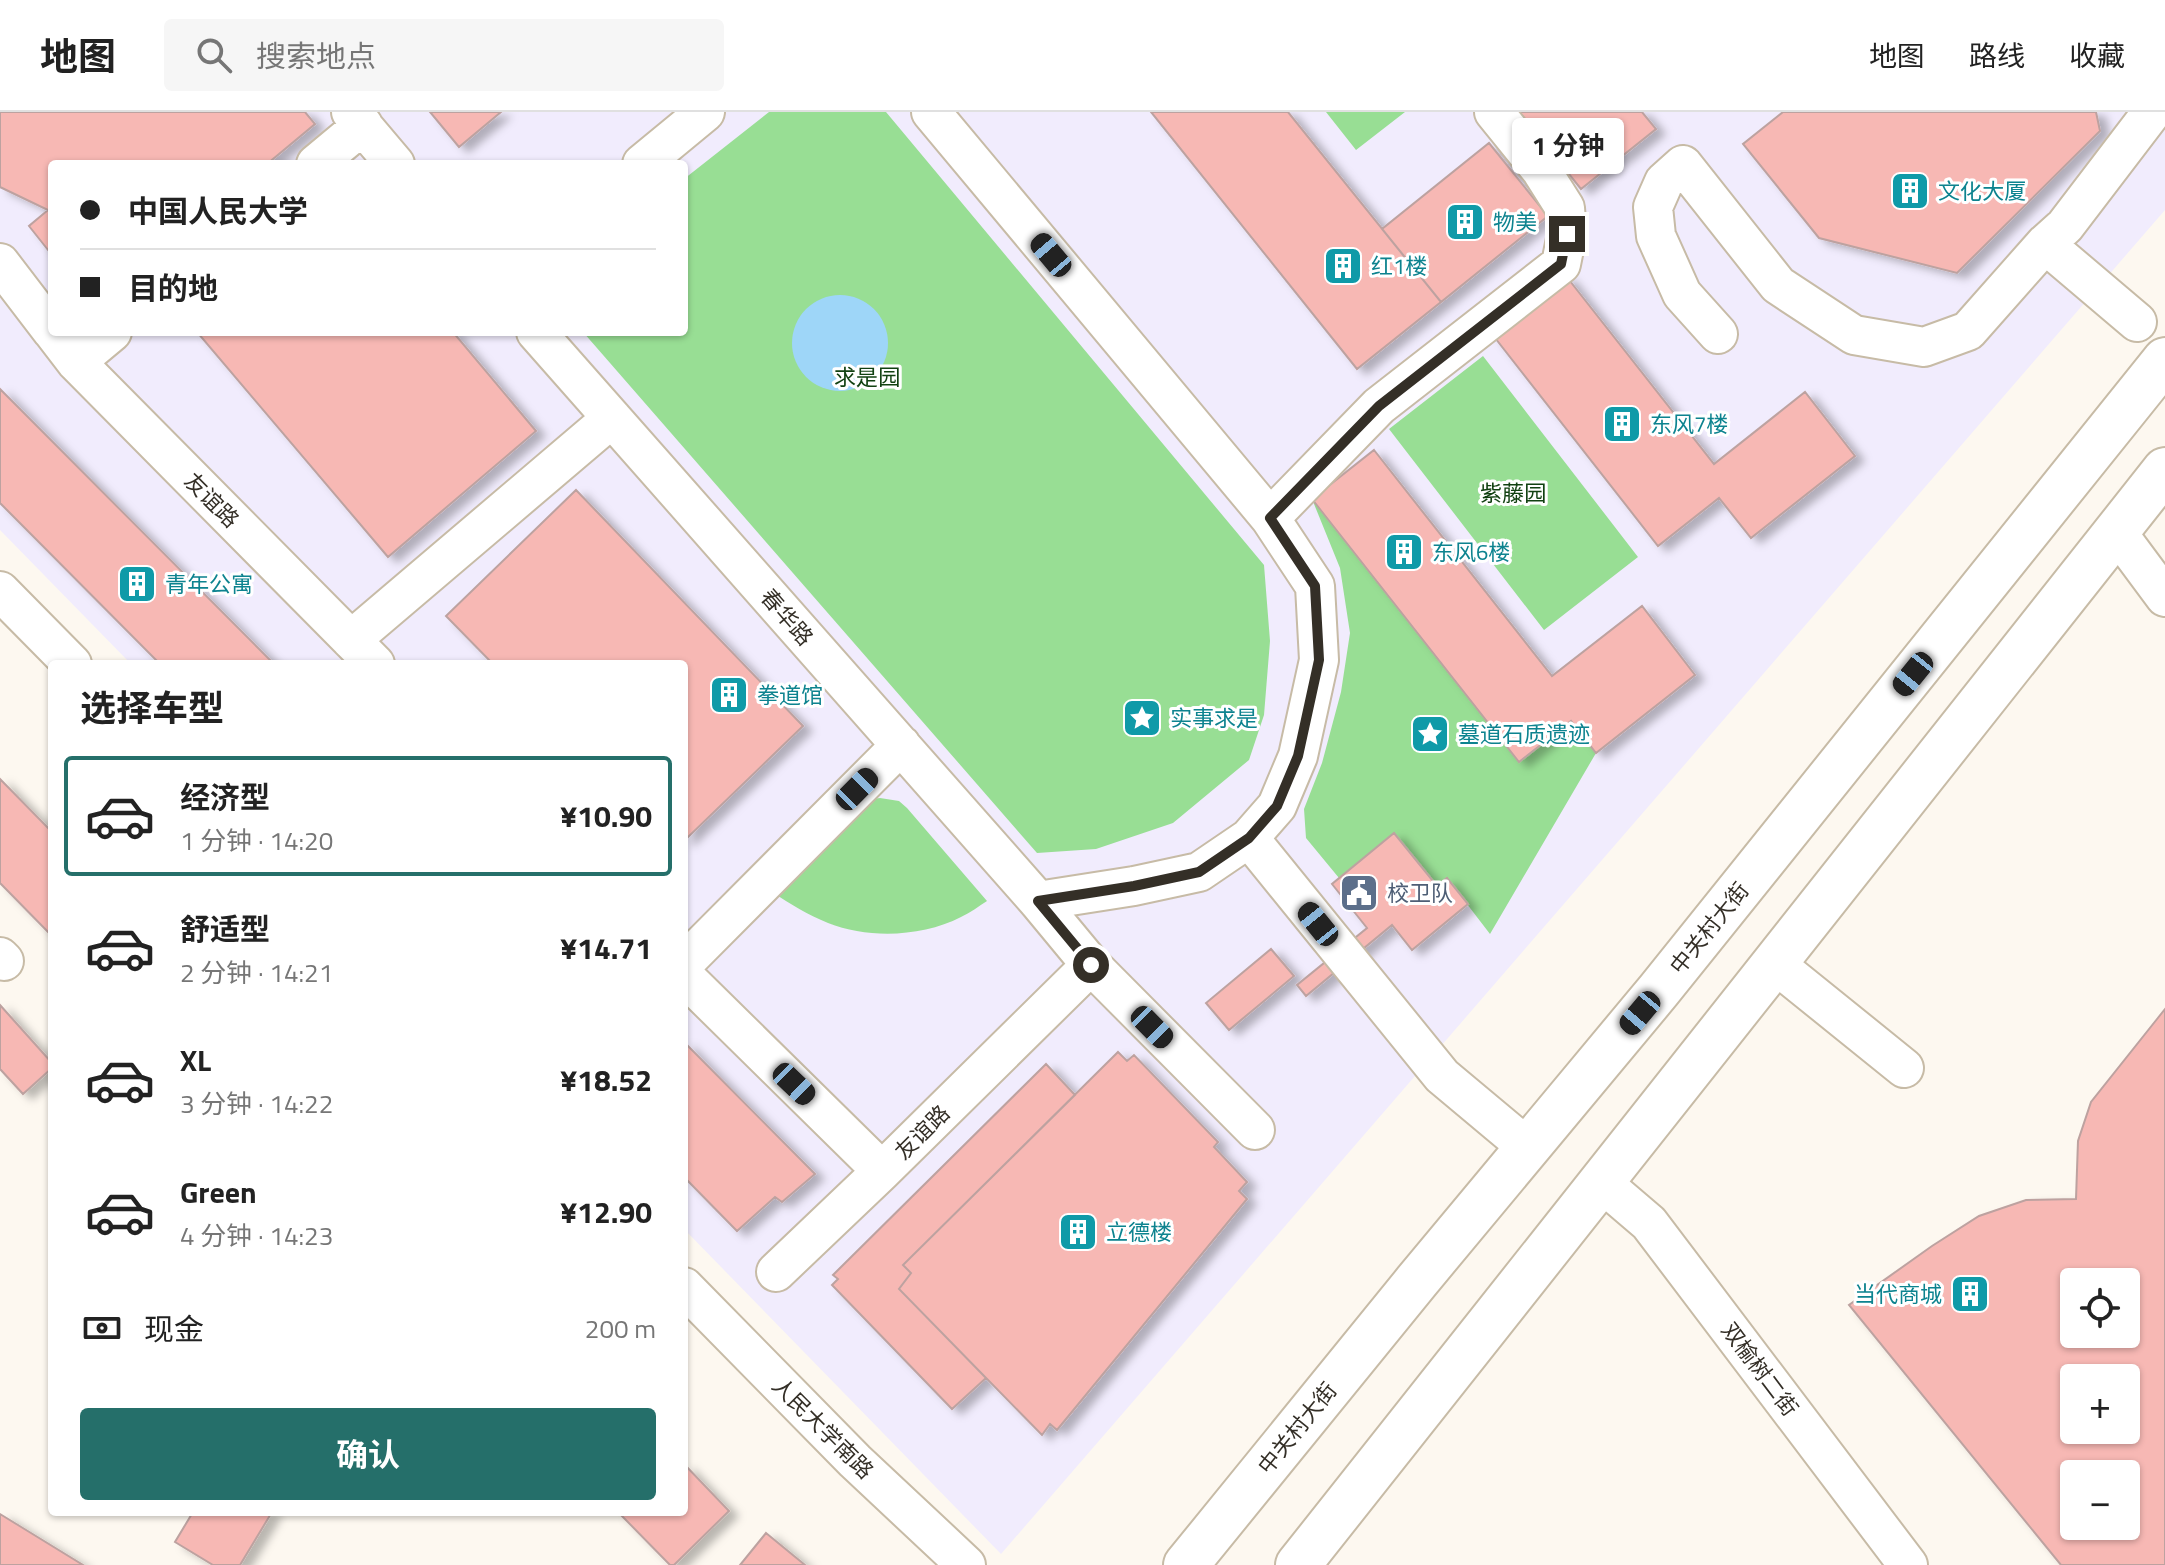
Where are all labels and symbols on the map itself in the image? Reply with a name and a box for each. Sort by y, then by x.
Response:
callout: 1 分钟 [1511,118,1623,174]
building icon: 文化大厦 [1889,170,1931,212]
place label: 文化大厦 [1938,174,2026,208]
building icon: 物美 [1444,201,1486,243]
place label: 物美 [1493,205,1537,239]
route end [1549,216,1585,252]
car [1026,229,1076,281]
building icon: 红1楼 [1322,245,1364,287]
place label: 红1楼 [1371,249,1427,283]
park label: 求是园 [834,360,900,394]
building icon: 东风7楼 [1601,403,1643,445]
place label: 东风7楼 [1650,407,1728,441]
street label: 友谊路 [177,465,247,535]
park label: 紫藤园 [1480,476,1546,510]
building icon: 东风6楼 [1383,531,1425,573]
place label: 东风6楼 [1432,535,1510,569]
building icon: 青年公寓 [116,563,158,605]
place label: 青年公寓 [165,567,253,601]
street label: 春华路 [753,581,821,653]
car [1889,648,1937,700]
building icon: 拳道馆 [708,674,750,716]
place label: 拳道馆 [757,678,823,712]
place icon: 实事求是 [1121,697,1163,739]
place label: 实事求是 [1170,701,1258,735]
place icon: 墓道石质遗迹 [1409,713,1451,755]
place label: 墓道石质遗迹 [1458,717,1590,751]
car [832,764,882,814]
public building icon: 校卫队 [1338,872,1380,914]
street label: 中关村大街 [1661,875,1757,981]
place label: 校卫队 [1387,876,1453,910]
car [1294,898,1342,950]
route start [1073,947,1109,983]
car [1615,987,1665,1039]
car [1127,1002,1177,1052]
car [768,1059,820,1109]
street label: 友谊路 [887,1097,957,1167]
building icon: 立德楼 [1057,1211,1099,1253]
place label: 立德楼 [1106,1215,1172,1249]
building icon: 当代商城 [1949,1273,1991,1315]
place label: 当代商城 [1854,1277,1942,1311]
street label: 双榆树二街 [1713,1315,1807,1423]
street label: 人民大学南路 [764,1369,882,1487]
street label: 中关村大街 [1249,1375,1345,1481]

